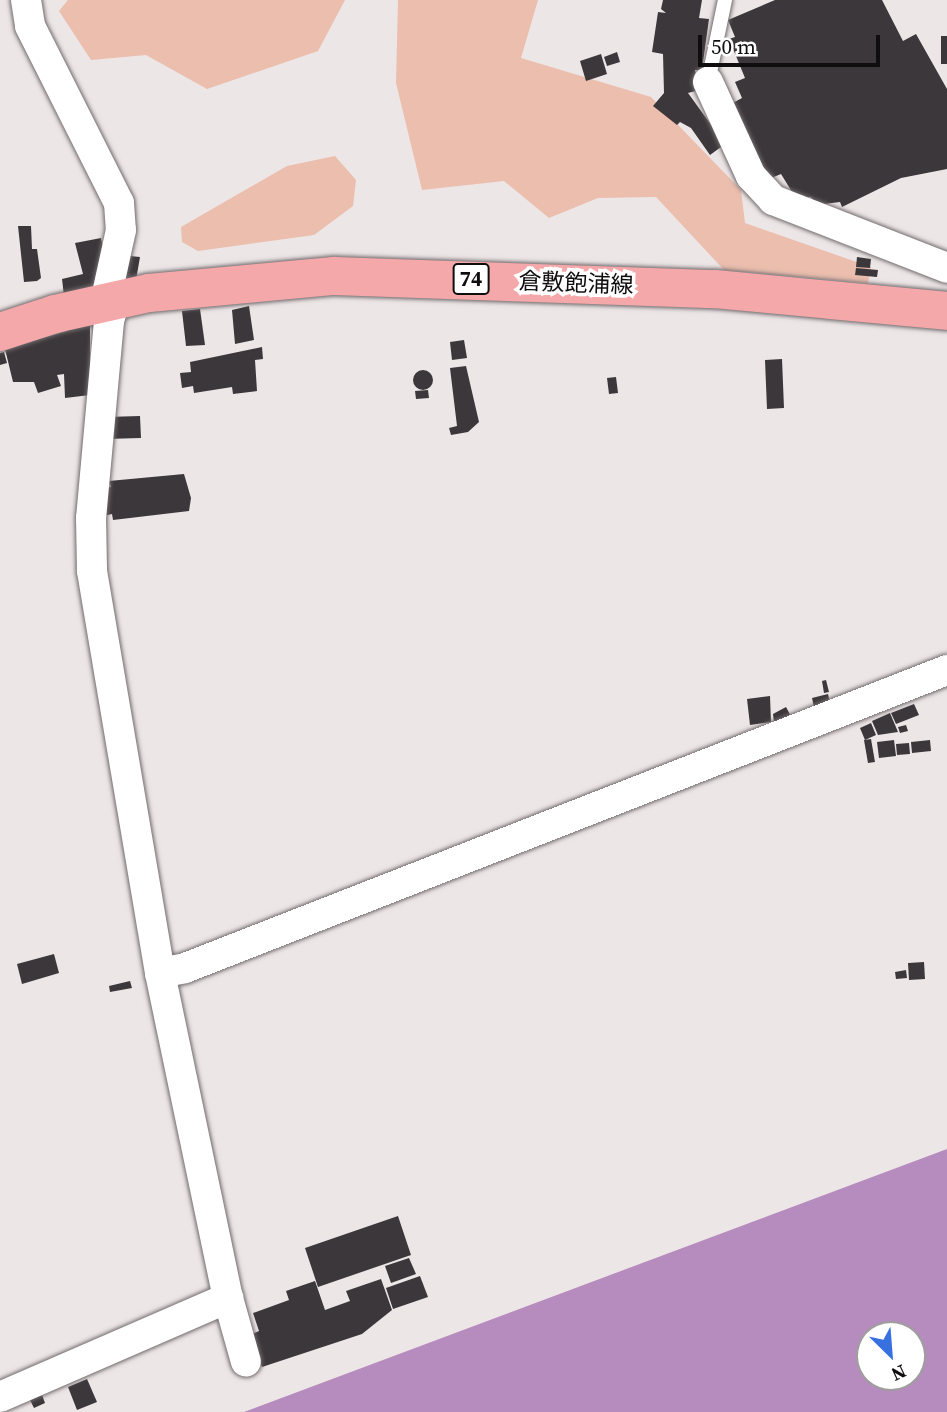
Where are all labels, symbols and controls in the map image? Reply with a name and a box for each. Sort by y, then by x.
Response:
scale bar [702,21,884,65]
text: 50 m [711,32,756,61]
road number: 74 [452,262,490,296]
street label: 倉敷飽浦線 [518,267,634,299]
north arrow [856,1321,926,1391]
text: N [887,1359,911,1388]

